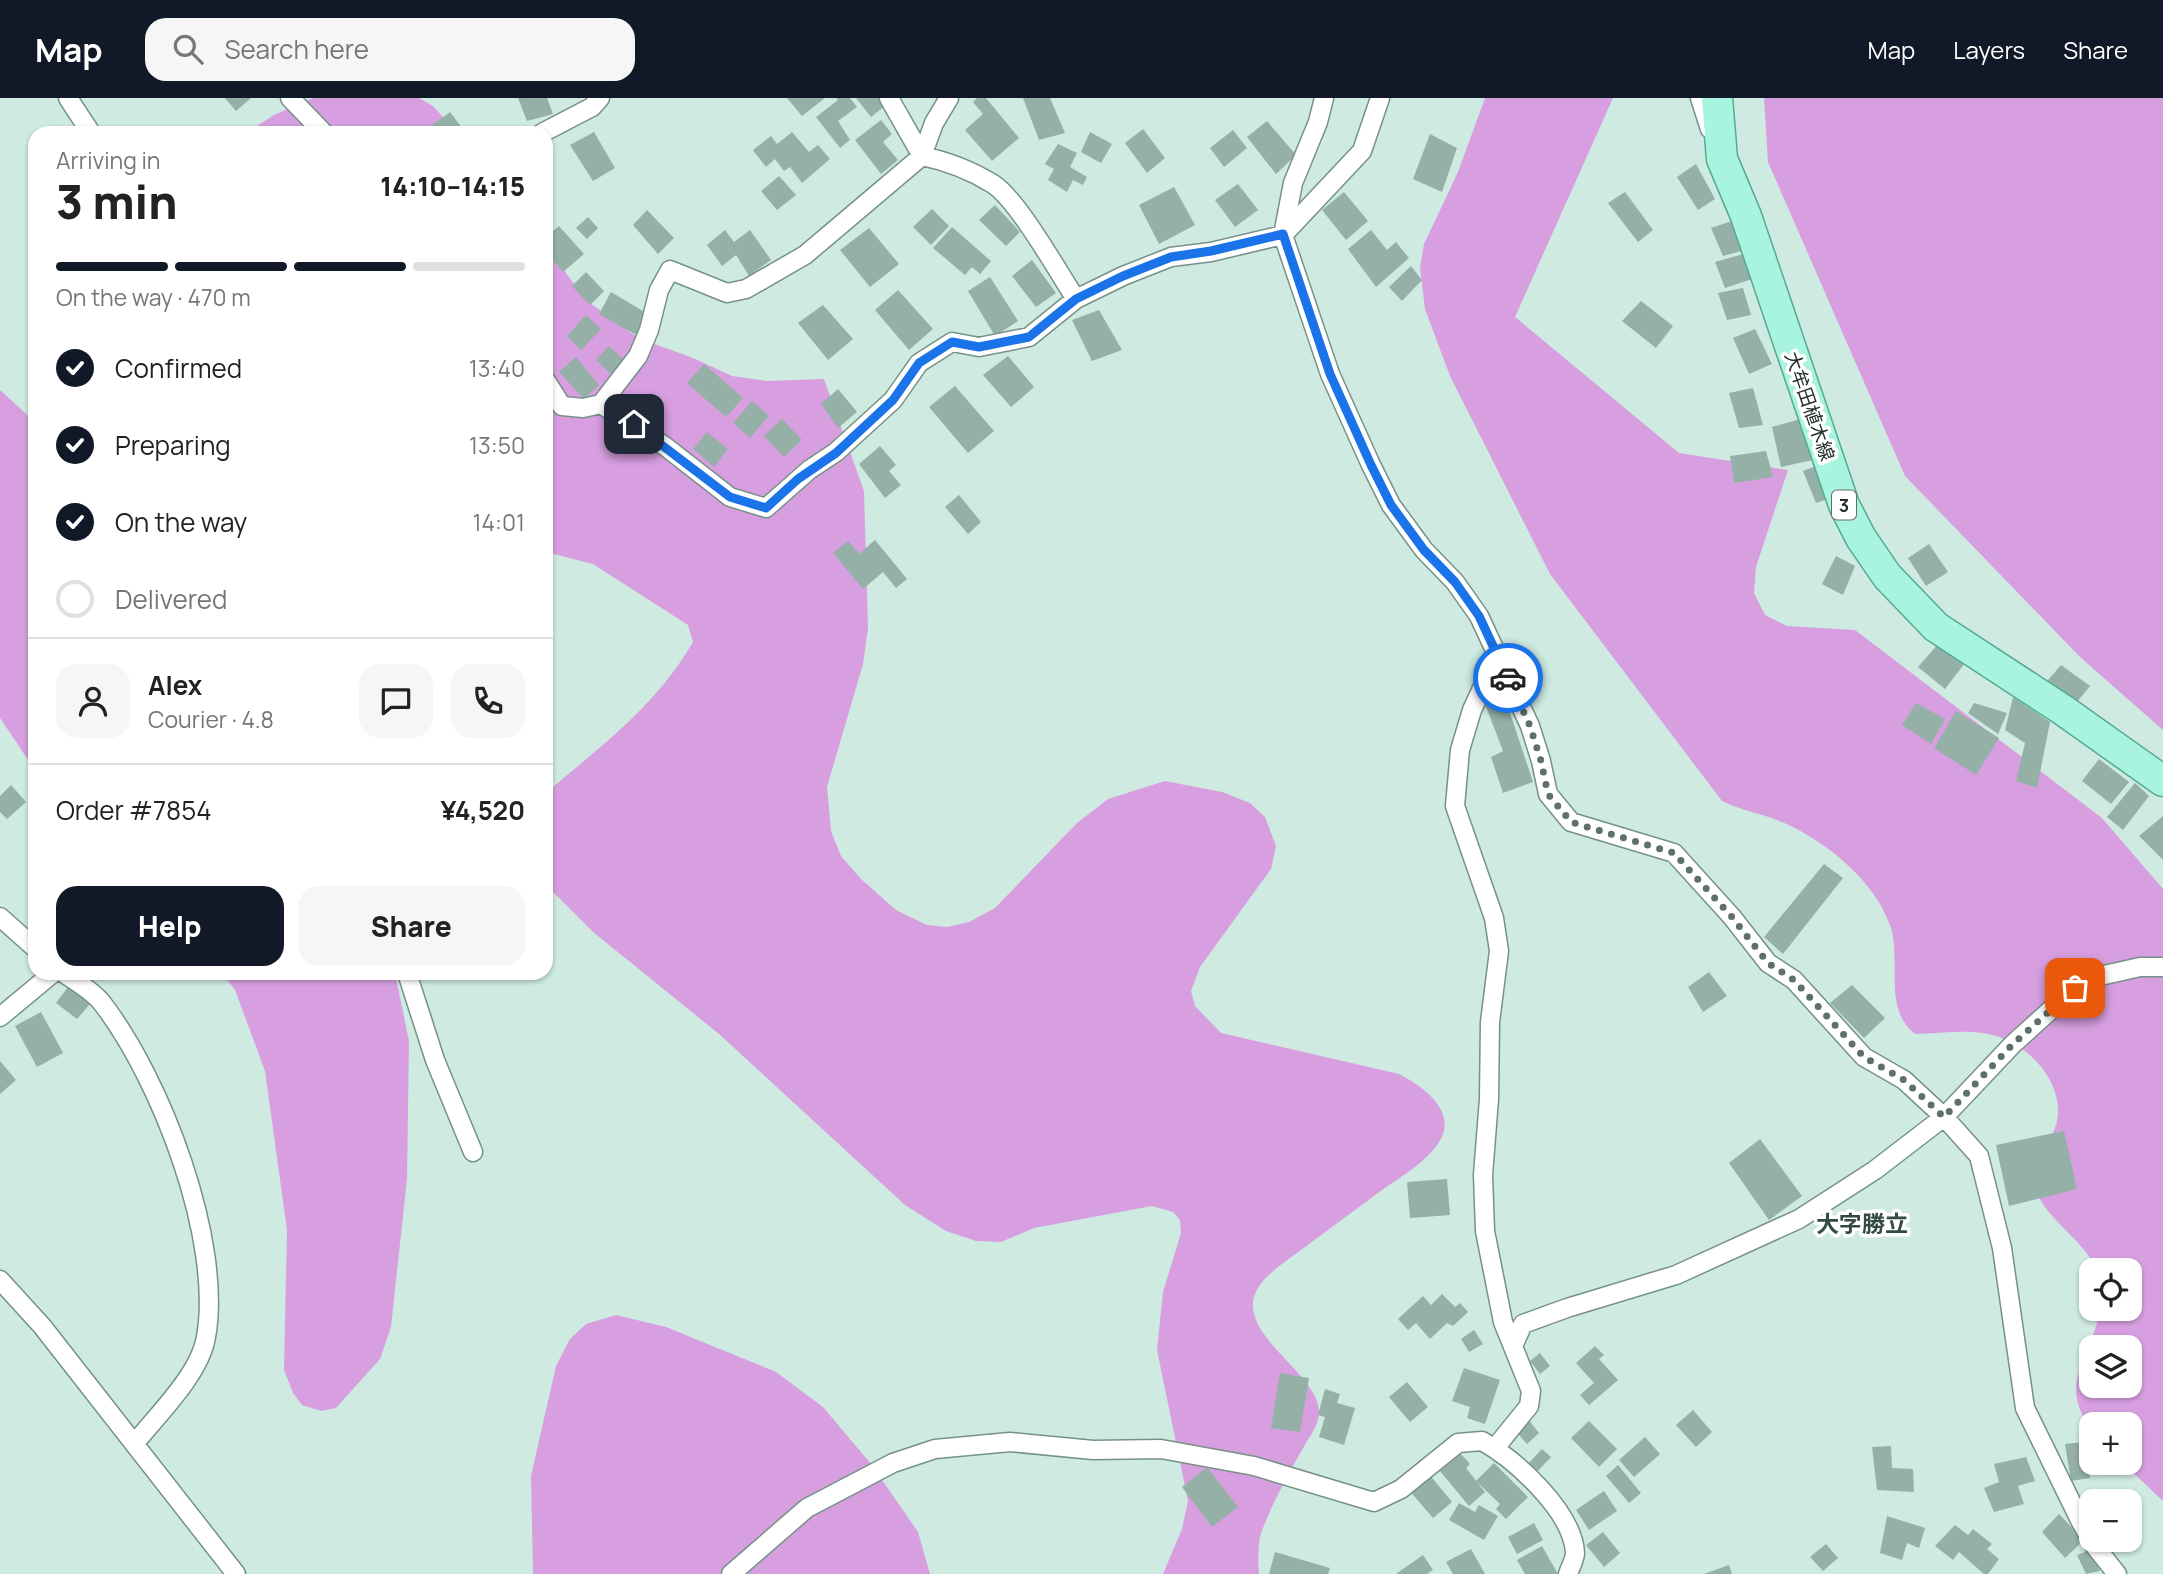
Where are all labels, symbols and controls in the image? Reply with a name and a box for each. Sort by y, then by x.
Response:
search box [145,18,635,81]
text: Map [35,27,103,72]
icon: search [169,30,207,68]
text: Search here [225,31,369,67]
text: Map [1868,33,1915,66]
text: Layers [1953,33,2025,66]
text: Share [2063,33,2128,66]
text: Arriving in [56,144,161,176]
text: 14:10–14:15 [380,168,525,204]
text: 3 min [56,170,177,233]
text: On the way · 470 m [56,281,251,313]
street label: 大牟田植木線 [1779,348,1841,464]
icon: check [56,349,94,387]
text: Confirmed [115,350,242,386]
text: 13:40 [469,352,525,384]
pin [604,394,664,454]
icon: home [615,405,653,443]
icon: check [56,426,94,464]
text: Preparing [115,427,231,463]
text: 13:50 [469,429,525,461]
road number: 3 [1832,491,1856,520]
icon: check [56,503,94,541]
text: On the way [115,504,247,540]
text: 14:01 [473,506,525,538]
text: Delivered [115,581,227,617]
courier [1473,643,1543,713]
icon: car [1489,659,1527,697]
button: person [56,664,130,738]
button: chat [359,664,433,738]
button: phone [451,664,525,738]
text: Alex [148,667,202,703]
text: Courier · 4.8 [148,703,274,735]
text: Order #7854 [56,792,212,828]
text: ¥4,520 [441,792,525,828]
button: Help [56,886,284,966]
button: Share [298,886,525,966]
pin [2045,958,2105,1018]
icon: bag [2056,969,2094,1007]
district label: 大字勝立 [1816,1207,1908,1239]
map controls [2079,1258,2142,1552]
button: locate [2079,1258,2142,1321]
button: layers [2079,1335,2142,1398]
button: + [2079,1412,2142,1475]
button: − [2079,1489,2142,1552]

